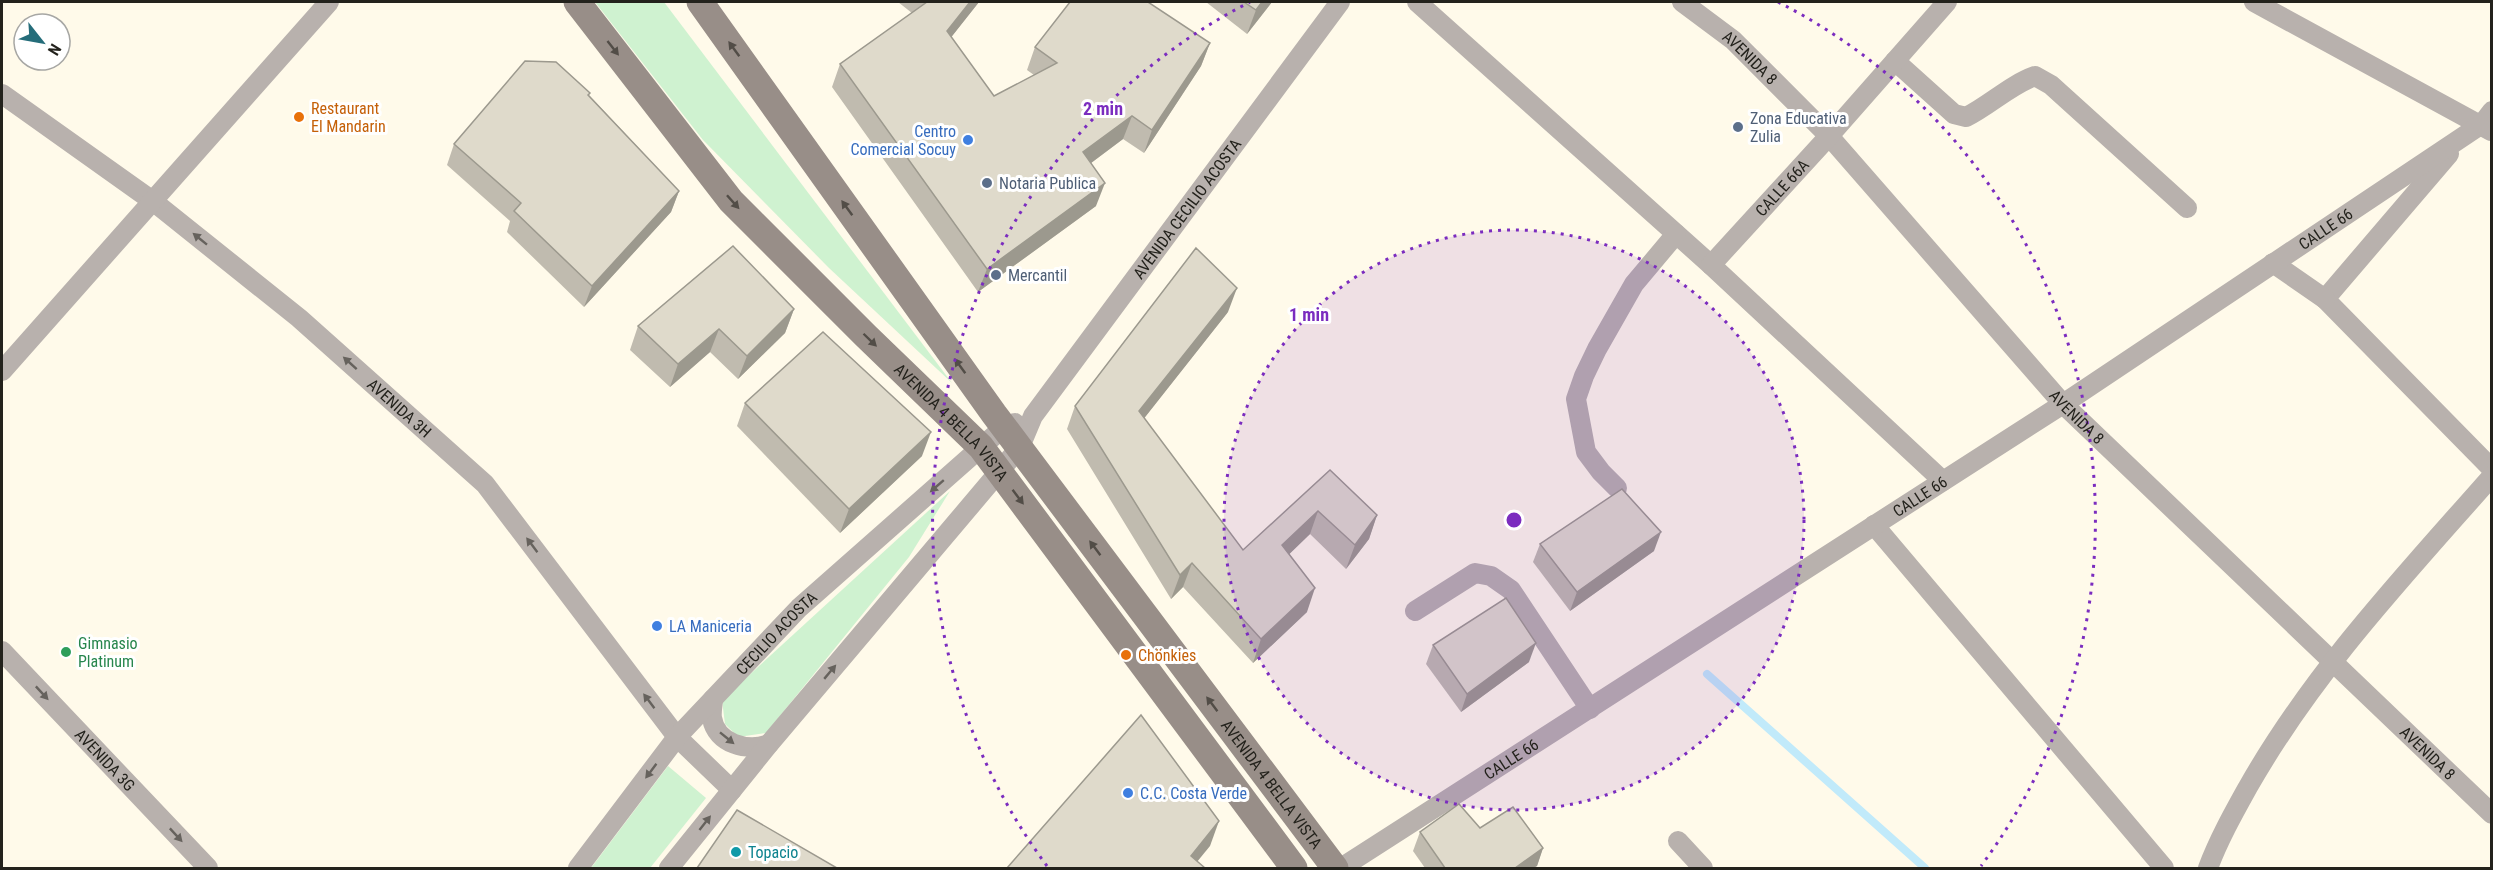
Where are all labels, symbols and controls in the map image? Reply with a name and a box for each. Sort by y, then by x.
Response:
north arrow [12,12,72,72]
street label: AVENIDA 8 [1719,26,1781,88]
text: N [44,40,65,59]
one-way arrow [607,40,619,55]
one-way arrow [728,42,740,58]
text: 2 min [1083,98,1123,119]
place label: Restaurant El Mandarin [311,99,386,136]
place label: Zona Educativa Zulia [1750,109,1847,146]
marker: Restaurant El Mandarin [292,110,306,124]
marker: Zona Educativa Zulia [1731,120,1745,134]
place label: Centro Comercial Socuy [850,122,956,159]
marker: Centro Comercial Socuy [961,133,975,147]
street label: AVENIDA CECILIO ACOSTA [1129,135,1245,282]
street label: CALLE 66A [1751,155,1813,220]
place label: Notaria Publica [999,174,1096,193]
marker: Notaria Publica [980,176,994,190]
one-way arrow [726,194,740,209]
one-way arrow [841,200,853,216]
street label: CALLE 66 [2295,204,2356,253]
one-way arrow [192,232,208,245]
place label: Mercantil [1008,266,1067,285]
marker: Mercantil [989,268,1003,282]
text: 1 min [1289,304,1329,325]
one-way arrow [863,333,877,347]
one-way arrow [343,357,358,370]
street label: AVENIDA 4 BELLA VISTA [891,359,1012,484]
one-way arrow [955,359,967,374]
street label: AVENIDA 3H [364,374,435,441]
street label: AVENIDA 8 [2045,386,2108,448]
street label: CALLE 66 [1889,472,1951,521]
one-way arrow [930,479,945,492]
one-way arrow [1012,488,1024,504]
centre of rings [1504,510,1524,530]
one-way arrow [526,538,538,553]
one-way arrow [1090,540,1102,555]
street label: CECILIO ACOSTA [732,587,821,678]
place label: LA Maniceria [669,617,752,636]
marker: LA Maniceria [650,619,664,633]
place label: Gimnasio Platinum [78,634,138,671]
marker: Gimnasio Platinum [59,645,73,659]
place label: Chönkies [1138,646,1196,665]
marker: Chönkies [1119,648,1133,662]
one-way arrow [823,664,836,680]
one-way arrow [35,686,49,701]
one-way arrow [644,693,656,708]
one-way arrow [1206,696,1218,712]
street label: AVENIDA 4 BELLA VISTA [1218,716,1326,852]
street label: AVENIDA 8 [2396,722,2460,784]
street label: AVENIDA 3G [71,725,139,795]
one-way arrow [719,732,735,745]
street label: CALLE 66 [1480,734,1542,783]
one-way arrow [645,763,657,779]
place label: C.C. Costa Verde [1140,784,1247,803]
marker: C.C. Costa Verde [1121,786,1135,800]
one-way arrow [699,815,711,830]
one-way arrow [169,827,183,842]
place label: Topacio [748,843,798,862]
marker: Topacio [729,845,743,859]

